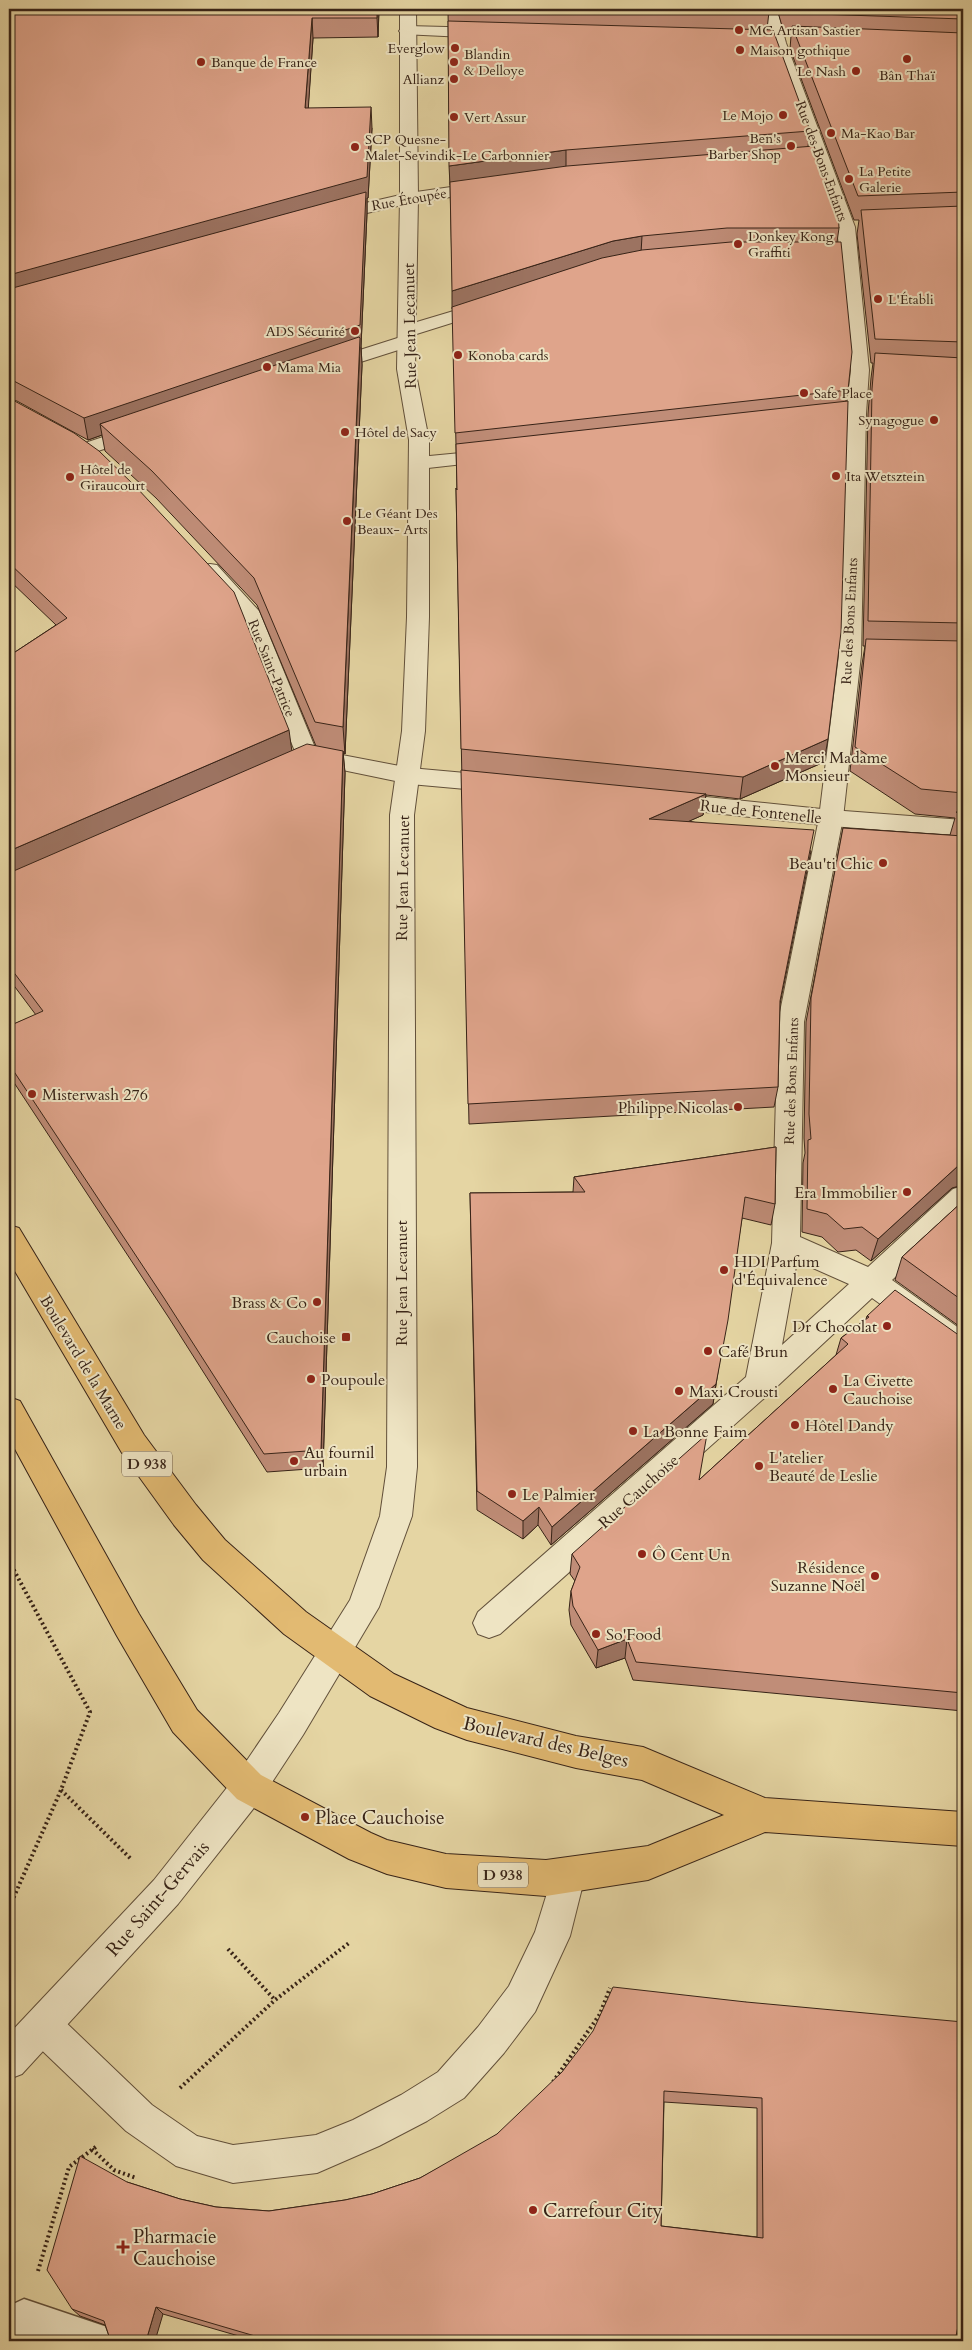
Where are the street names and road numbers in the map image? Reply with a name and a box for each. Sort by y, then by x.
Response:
street label: Rue des Bons Enfants [791,98,852,224]
street label: Rue Étoupée [370,184,448,215]
street label: Rue Jean Lecanuet [398,263,422,389]
street label: Rue des Bons Enfants [837,557,862,685]
street label: Rue Saint-Patrice [243,617,300,720]
street label: Rue de Fontenelle [699,795,823,829]
street label: Rue Jean Lecanuet [391,815,415,941]
street label: Rue des Bons Enfants [780,1017,803,1145]
street label: Rue Jean Lecanuet [391,1220,413,1346]
street label: Boulevard de la Marne [34,1291,132,1434]
street label: Rue Cauchoise [594,1450,684,1534]
road number: D 938 [122,1452,172,1476]
street label: Boulevard des Belges [460,1710,631,1774]
street label: Rue Saint-Gervais [100,1835,215,1962]
road number: D 938 [478,1862,528,1888]

